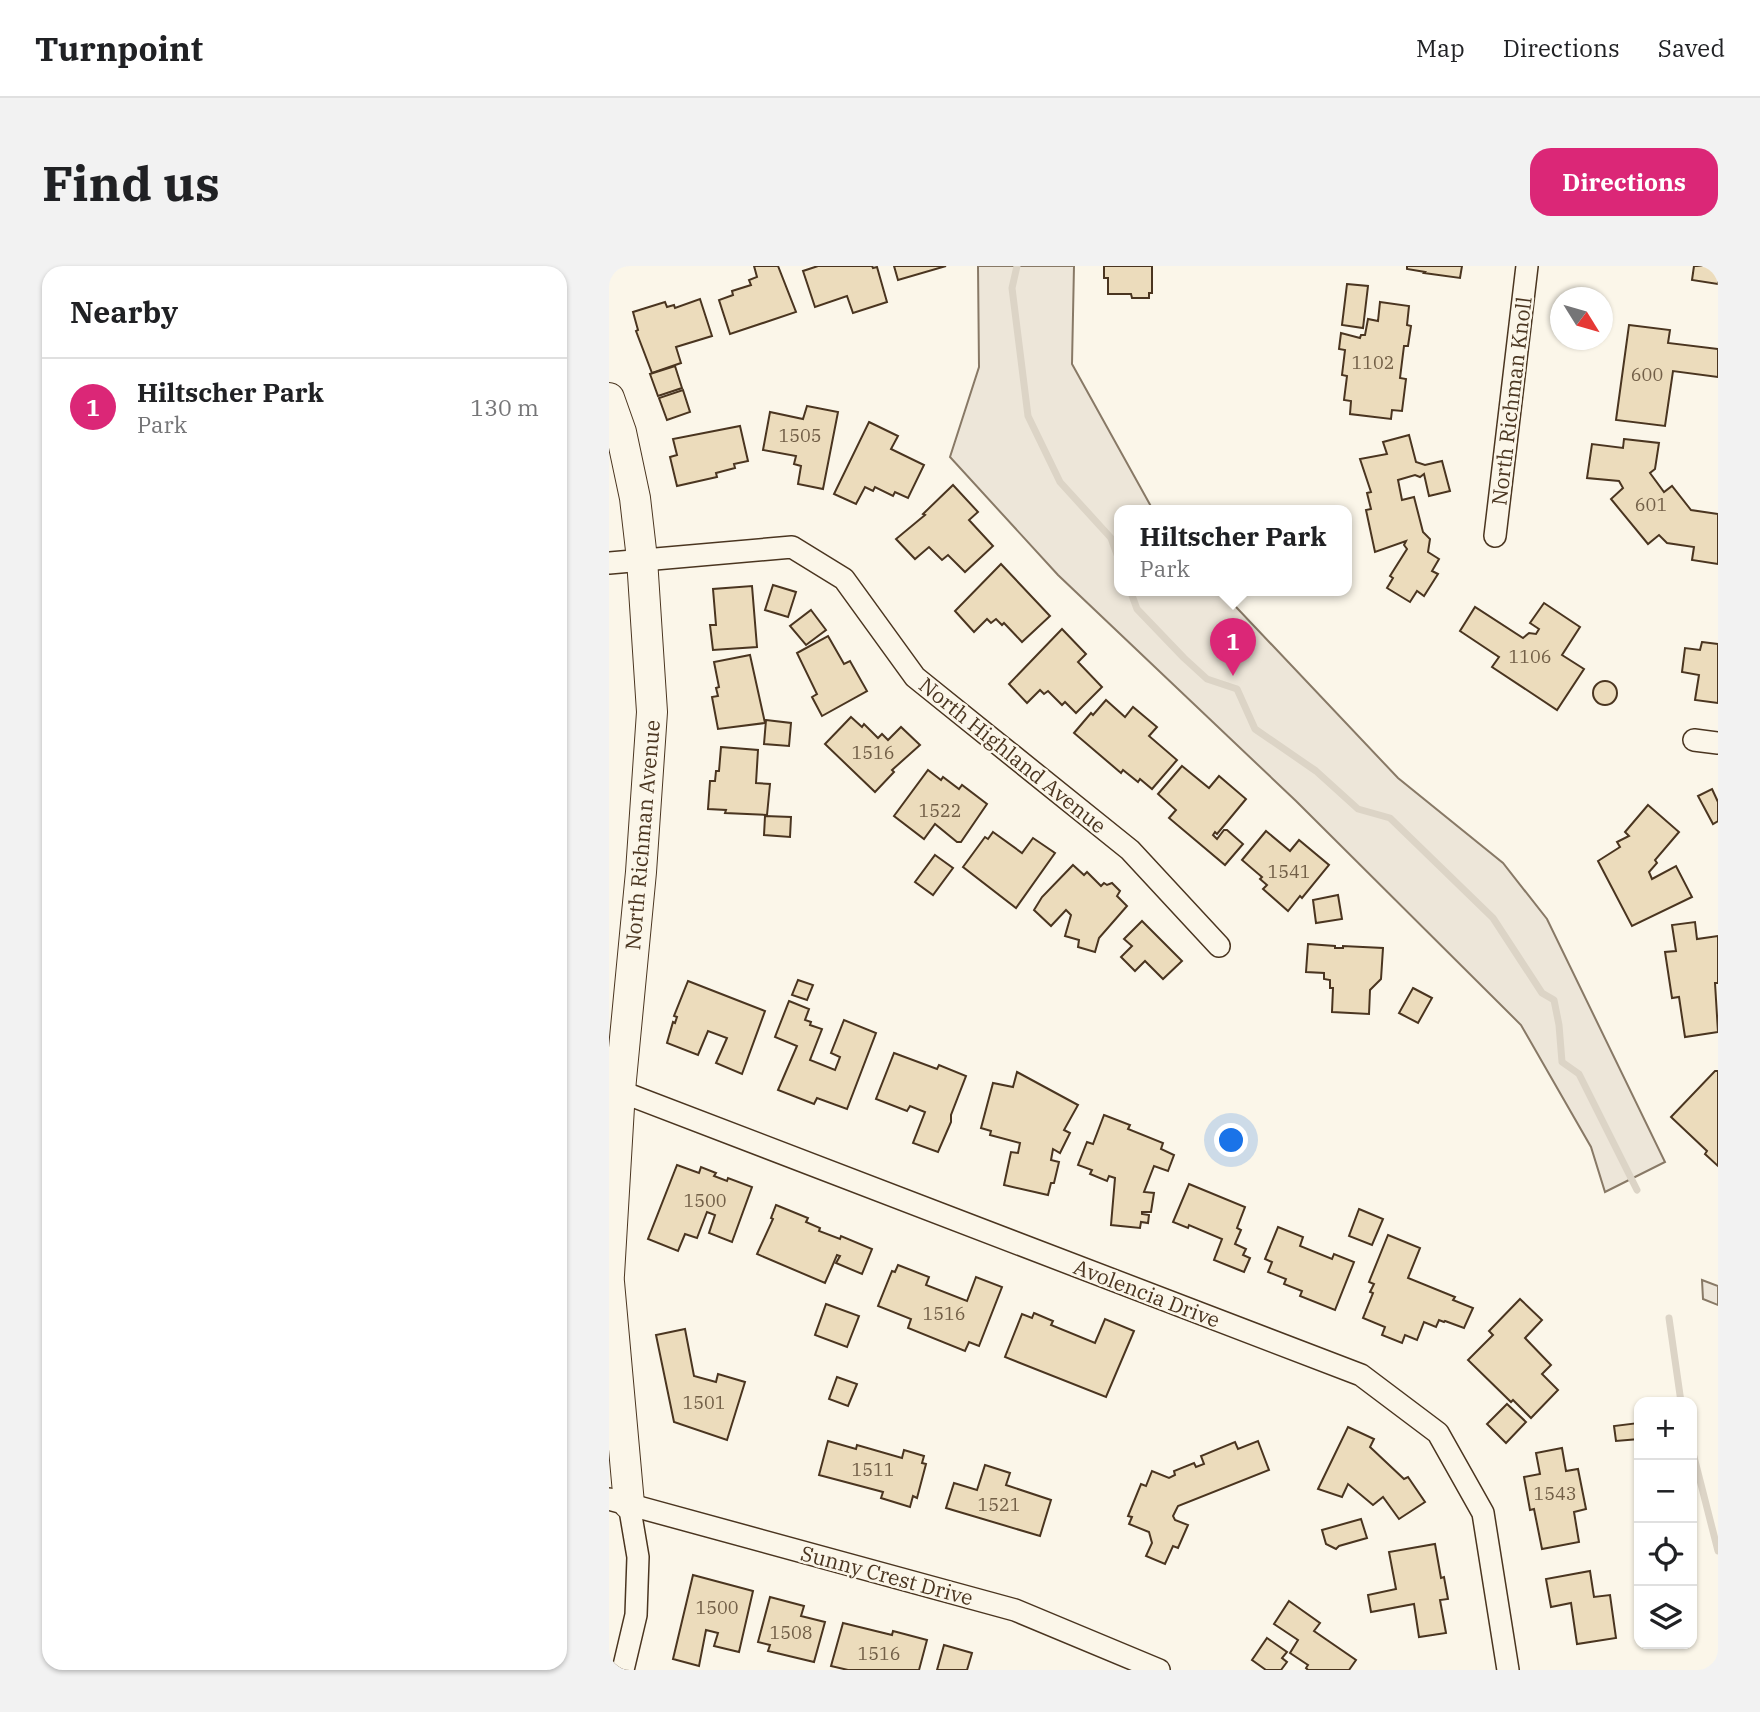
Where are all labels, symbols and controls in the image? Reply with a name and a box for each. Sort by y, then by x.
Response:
text: Turnpoint [35,27,203,70]
text: Map [1416,32,1465,64]
text: Directions [1503,32,1620,64]
text: Saved [1658,32,1725,64]
button: Directions [1530,148,1718,216]
text: Find us [42,151,220,214]
north arrow [1550,287,1613,350]
text: Nearby [70,292,178,331]
street label: North Richman Knoll [1484,295,1538,507]
house number: 1102 [1351,351,1395,374]
house number: 600 [1631,363,1663,386]
text: Hiltscher Park [137,375,324,409]
text: 1 [86,392,100,422]
text: 130 m [470,392,539,422]
text: Park [137,409,187,439]
house number: 1505 [778,424,822,447]
house number: 601 [1635,493,1667,516]
popup [1114,505,1352,596]
text: Hiltscher Park [1140,519,1326,553]
text: Park [1140,553,1190,583]
pin: 1 [1210,618,1256,676]
house number: 1106 [1508,645,1552,668]
street label: North Highland Avenue [914,671,1112,839]
street label: North Richman Avenue [618,719,666,951]
house number: 1516 [851,741,895,764]
house number: 1522 [918,799,962,822]
house number: 1541 [1267,860,1311,883]
your location [1214,1123,1248,1157]
house number: 1500 [683,1189,727,1212]
street label: Avolencia Drive [1070,1252,1224,1334]
house number: 1516 [922,1302,966,1325]
house number: 1501 [682,1391,726,1414]
map controls [1634,1397,1697,1649]
button: + [1634,1397,1697,1460]
house number: 1511 [851,1458,895,1481]
button: − [1634,1460,1697,1523]
house number: 1543 [1533,1482,1577,1505]
house number: 1521 [977,1493,1021,1516]
button: locate [1634,1523,1697,1586]
street label: Sunny Crest Drive [798,1539,976,1611]
button: layers [1634,1586,1697,1649]
house number: 1500 [695,1596,739,1619]
house number: 1508 [769,1621,813,1644]
house number: 1516 [857,1642,901,1665]

